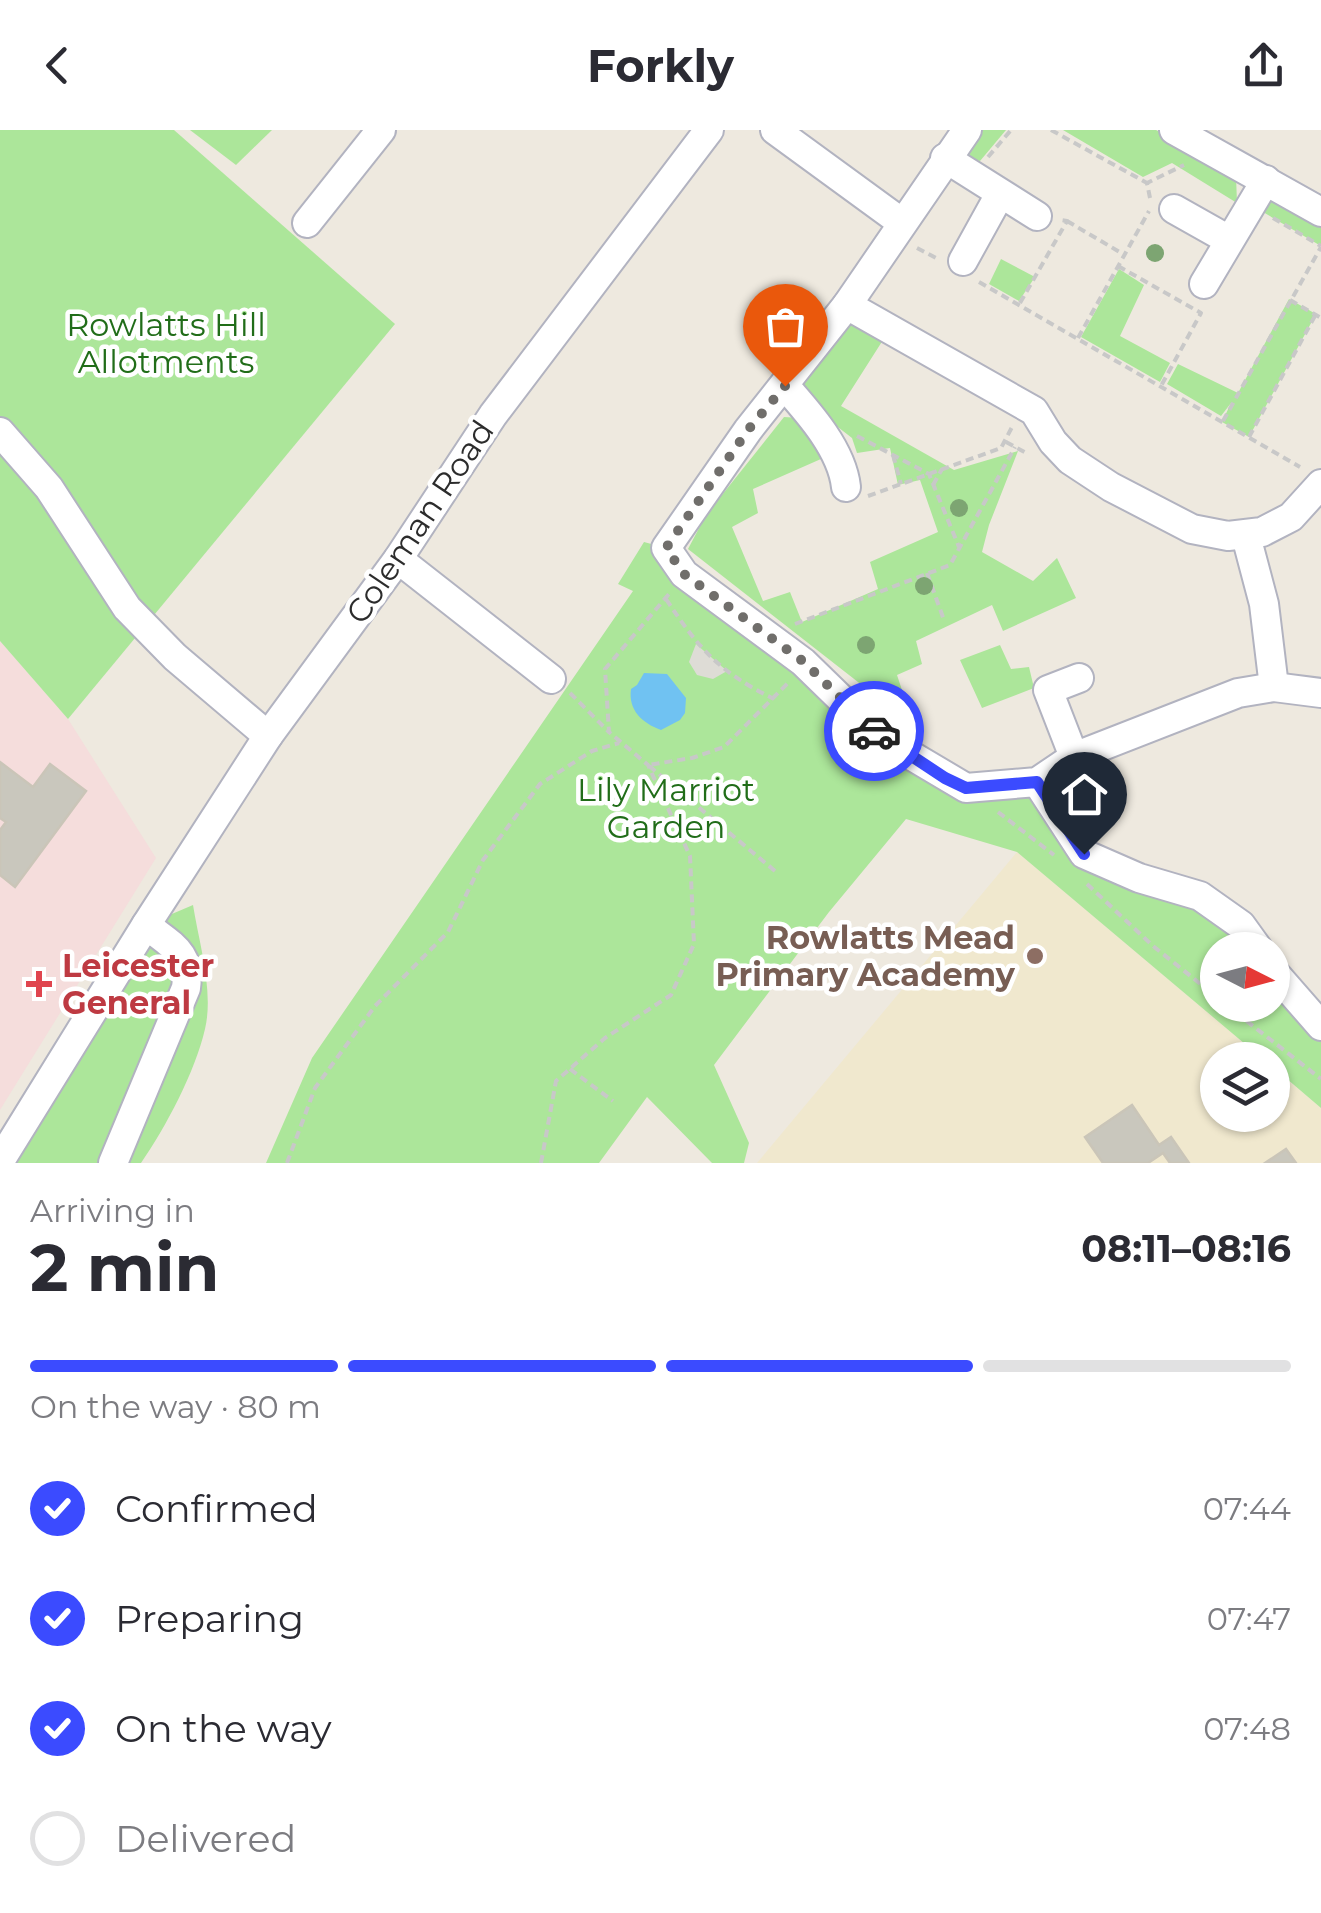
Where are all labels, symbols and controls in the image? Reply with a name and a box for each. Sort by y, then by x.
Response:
icon: back [30,38,85,93]
text: Forkly [587,38,734,93]
icon: share [1236,38,1291,93]
pin [743,284,828,387]
icon: bag [758,299,813,354]
park label: Rowlatts Hill Allotments [66,305,266,381]
street label: Coleman Road [337,413,502,631]
courier [824,681,924,781]
icon: car [847,704,902,759]
pin [1042,752,1127,855]
icon: home [1057,767,1112,822]
park label: Lily Marriot Garden [577,770,755,846]
place label: Rowlatts Mead Primary Academy [715,918,1016,994]
north arrow [1200,932,1290,1022]
map controls [1200,932,1290,1132]
marker: Rowlatts Mead Primary Academy [1024,945,1046,967]
place label: Leicester General [62,946,214,1022]
marker: Leicester General [26,971,52,997]
button: layers [1200,1042,1290,1132]
text: Arriving in [30,1191,195,1230]
text: 08:11–08:16 [1081,1225,1291,1272]
text: 2 min [30,1228,219,1307]
text: On the way · 80 m [30,1387,321,1426]
icon: check [30,1481,85,1536]
text: Confirmed [115,1485,318,1532]
text: 07:44 [1203,1489,1291,1528]
icon: check [30,1591,85,1646]
text: Preparing [115,1595,304,1642]
text: 07:47 [1207,1599,1291,1638]
icon: check [30,1701,85,1756]
text: On the way [115,1705,332,1752]
text: 07:48 [1203,1709,1291,1748]
text: Delivered [115,1815,296,1862]

